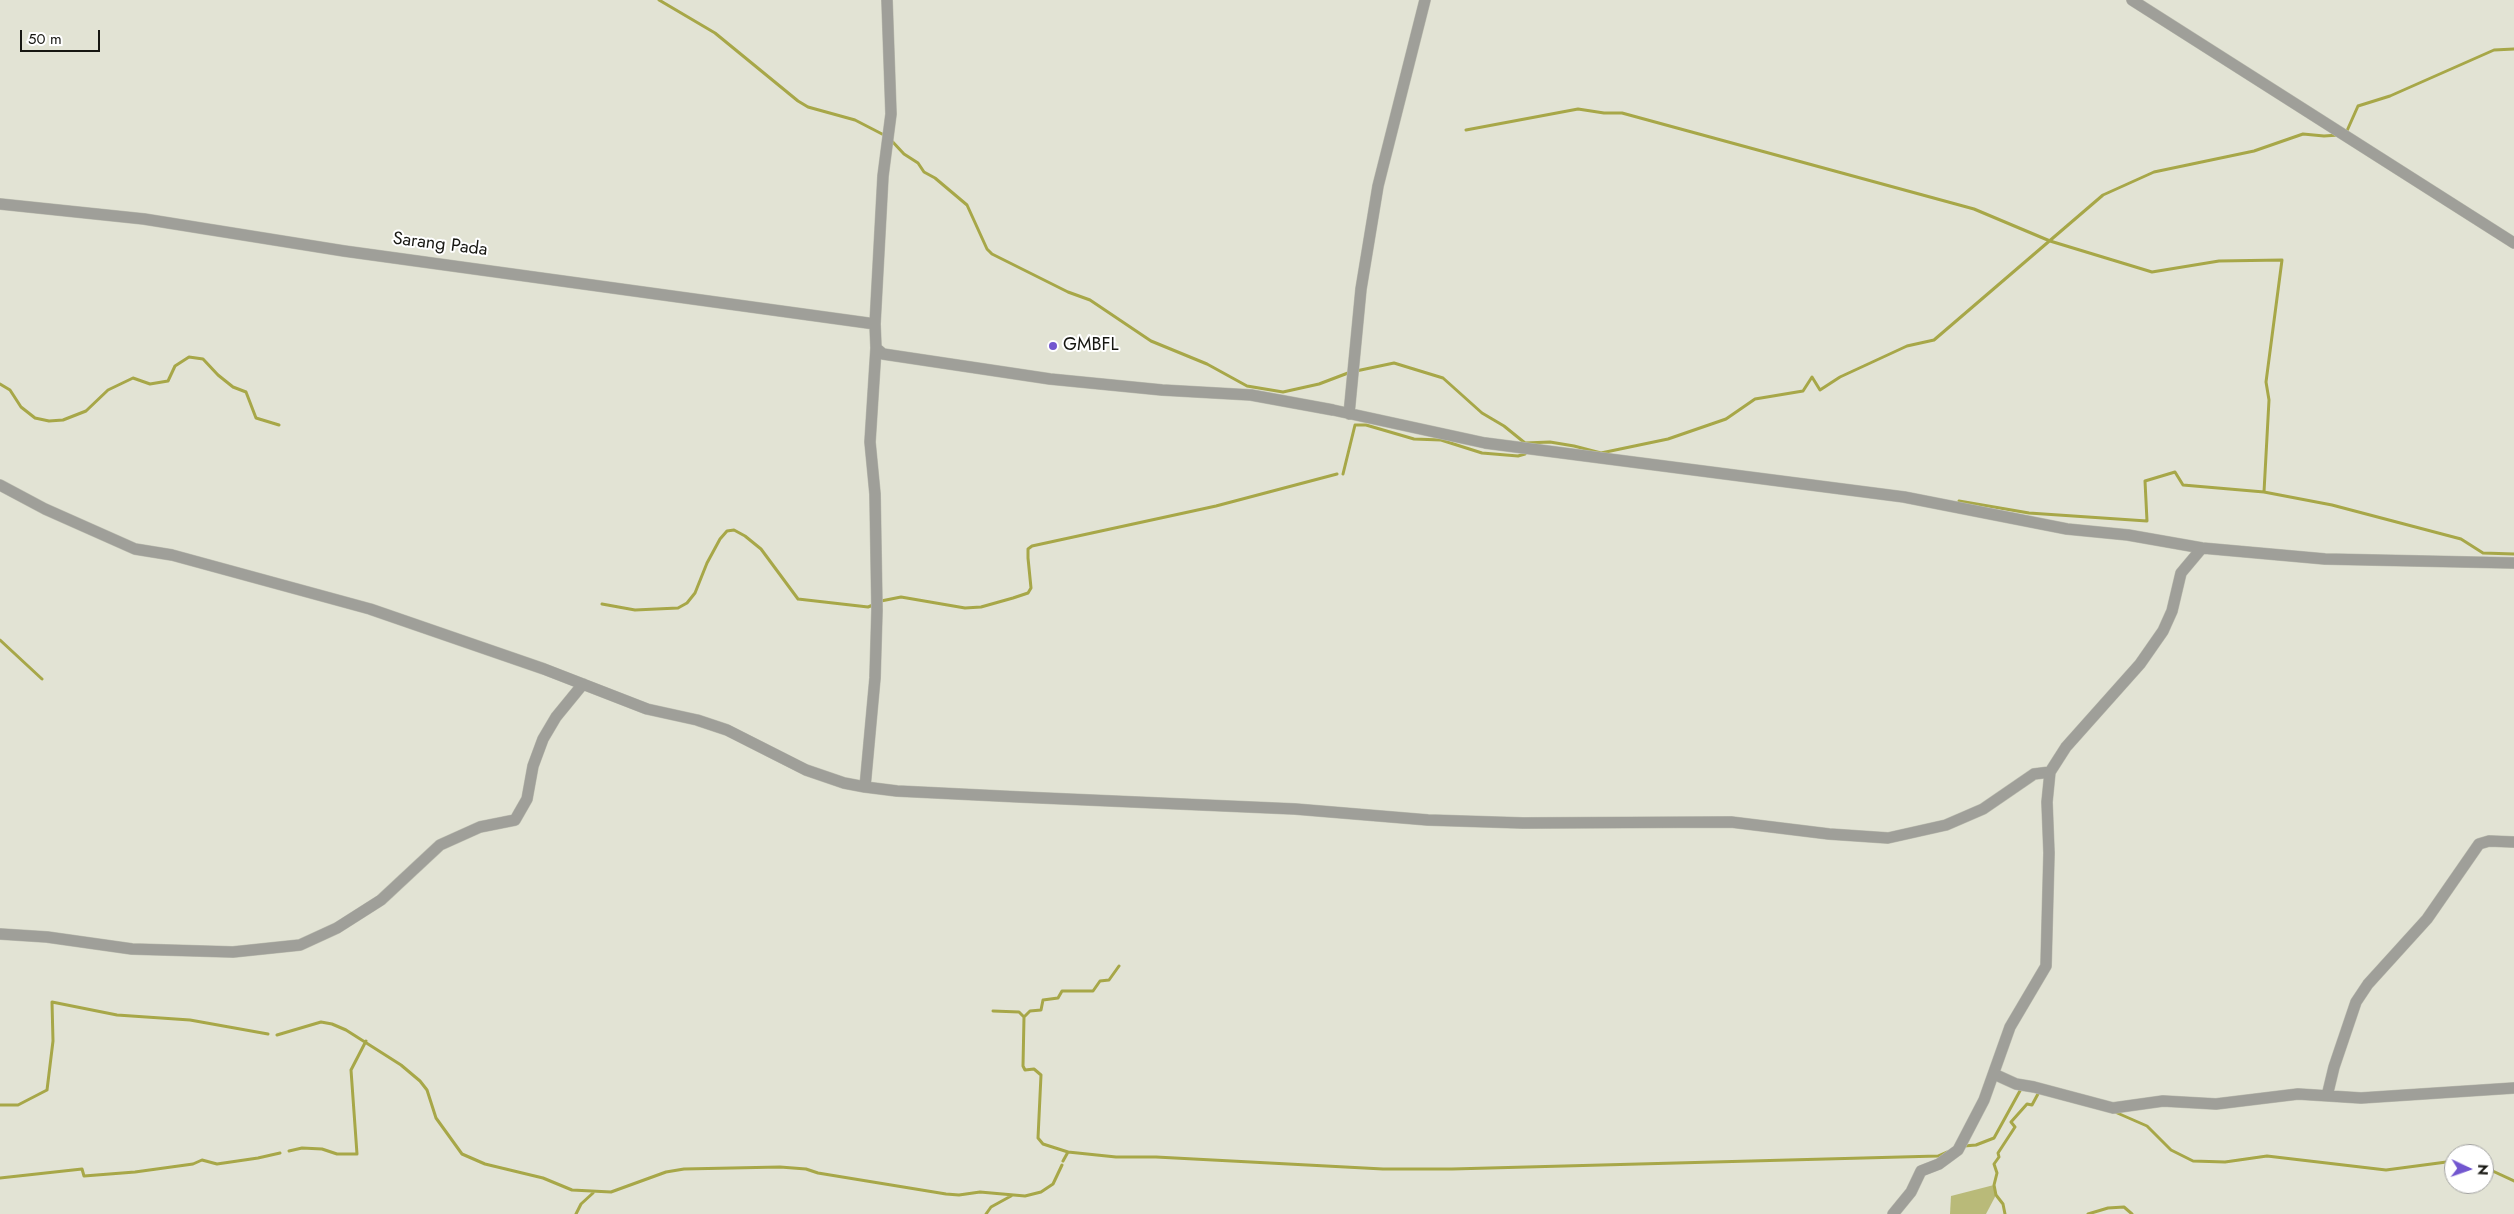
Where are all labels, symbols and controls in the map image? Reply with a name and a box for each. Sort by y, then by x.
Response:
scale bar [22,20,102,52]
text: 50 m [28,28,62,50]
street label: Sarang Pada [391,228,489,262]
place label: GMBFL [1063,335,1119,357]
marker: GMBFL [1047,340,1059,352]
north arrow [2444,1144,2494,1194]
text: N [2473,1164,2493,1176]

